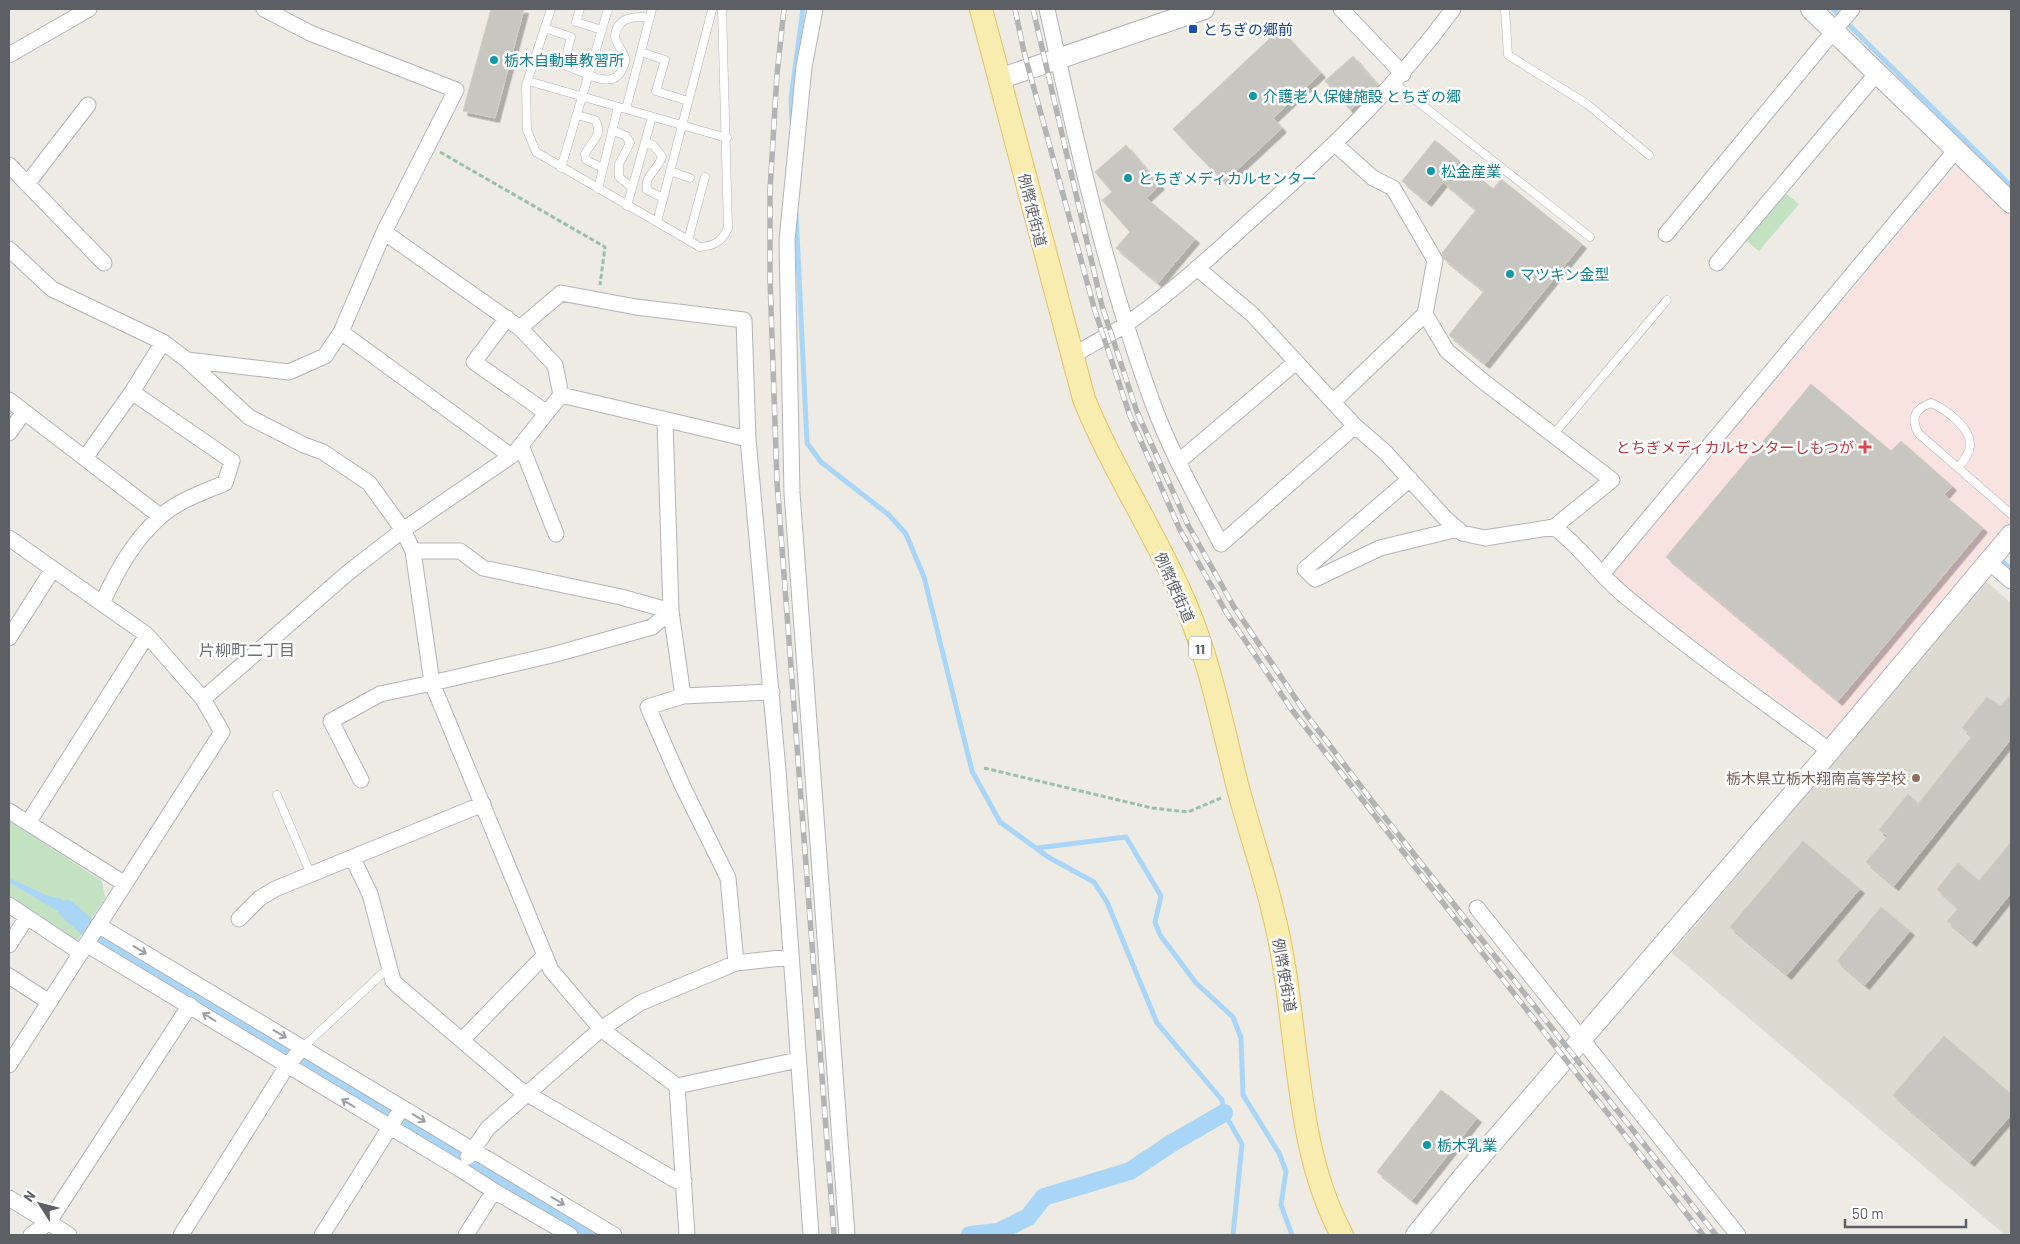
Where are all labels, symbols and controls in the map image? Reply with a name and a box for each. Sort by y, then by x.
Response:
place label: とちぎの郷前 [1203,20,1293,38]
marker: とちぎの郷前 [1187,23,1199,35]
place label: 栃木自動車教習所 [504,51,624,69]
marker: 栃木自動車教習所 [488,54,500,66]
place label: 介護老人保健施設 とちぎの郷 [1263,87,1461,105]
marker: 介護老人保健施設 とちぎの郷 [1247,90,1259,102]
place label: 松金産業 [1441,162,1501,180]
marker: 松金産業 [1425,165,1437,177]
place label: とちぎメディカルセンター [1138,169,1317,187]
street label: 例幣使街道 [1015,171,1051,249]
marker: とちぎメディカルセンター [1122,172,1134,184]
place label: マツキン金型 [1520,265,1610,283]
marker: マツキン金型 [1504,268,1516,280]
place label: とちぎメディカルセンターしもつが [1616,438,1854,456]
marker: とちぎメディカルセンターしもつが [1858,440,1872,454]
street label: 例幣使街道 [1152,549,1198,625]
road number: 11 [1189,636,1211,660]
district label: 片柳町二丁目 [199,640,295,659]
place label: 栃木県立栃木翔南高等学校 [1726,769,1906,787]
marker: 栃木県立栃木翔南高等学校 [1910,772,1922,784]
street label: 例幣使街道 [1270,936,1300,1014]
one-way arrow [133,946,147,956]
one-way arrow [203,1012,217,1022]
one-way arrow [272,1030,286,1040]
one-way arrow [341,1097,355,1107]
one-way arrow [411,1113,425,1123]
place label: 栃木乳業 [1437,1136,1497,1154]
marker: 栃木乳業 [1421,1139,1433,1151]
north arrow [15,1179,65,1229]
text: N [19,1187,39,1205]
scale bar [1845,1196,1966,1228]
one-way arrow [551,1197,565,1207]
text: 50 m [1852,1204,1884,1222]

